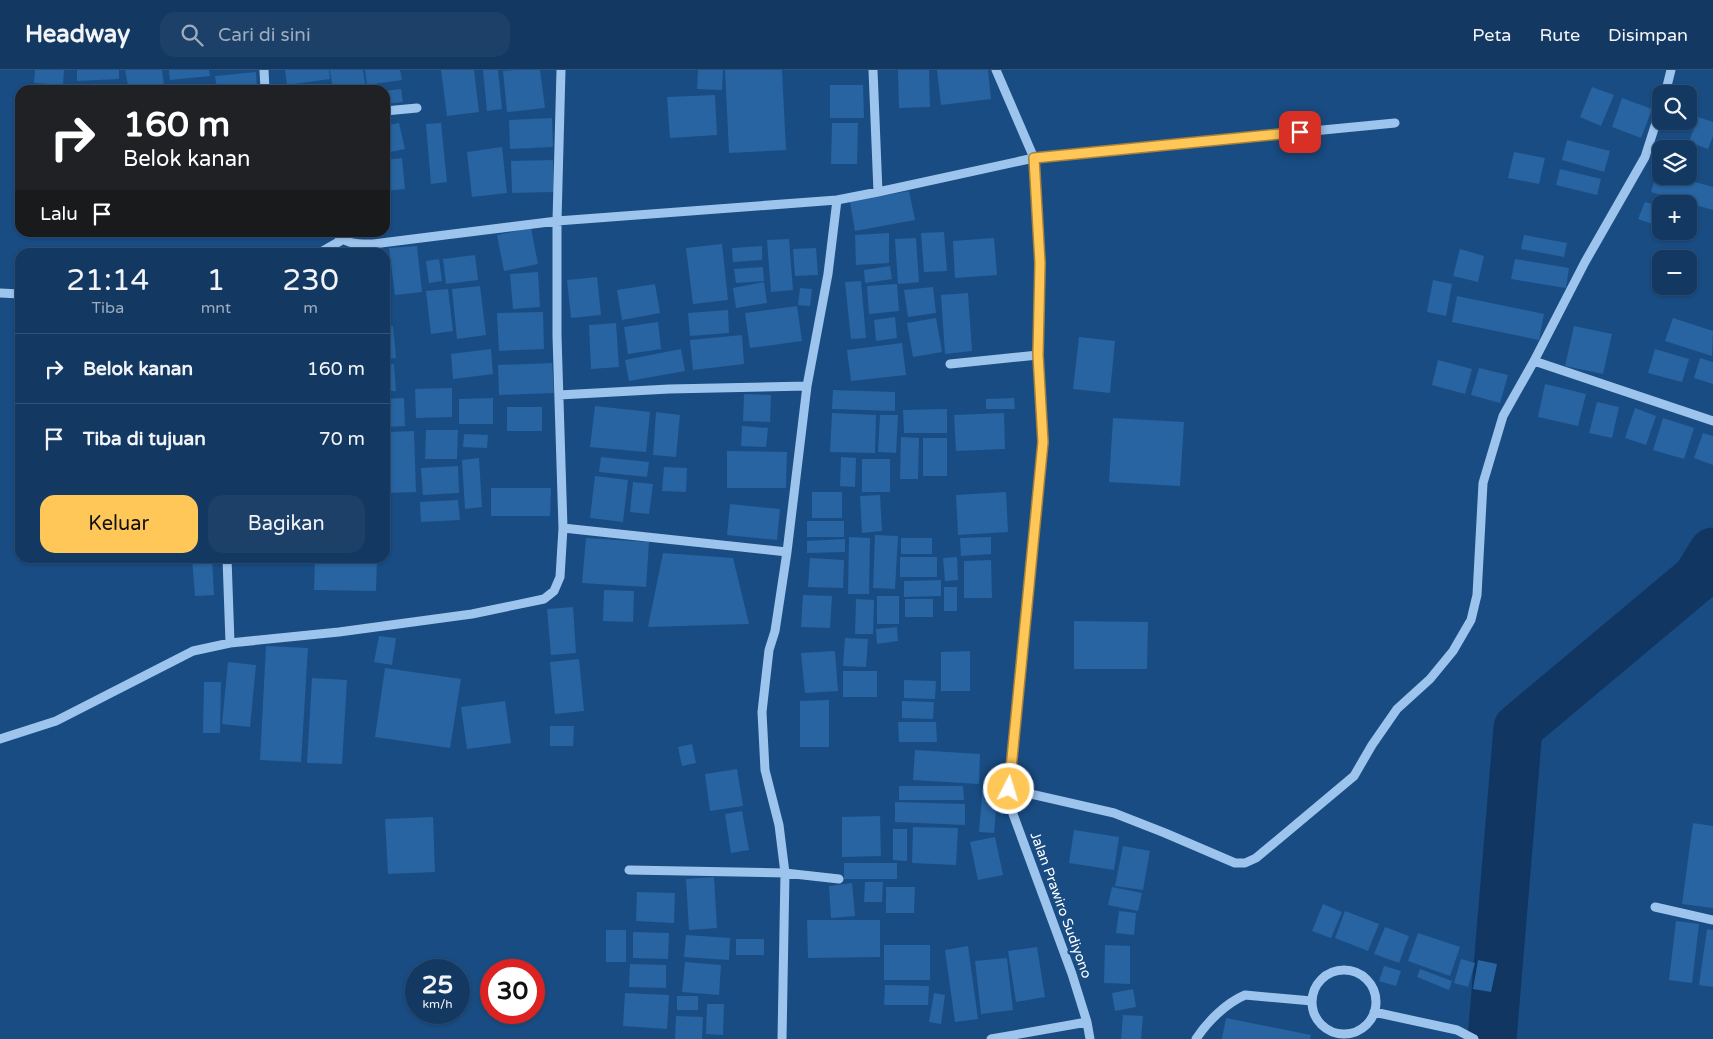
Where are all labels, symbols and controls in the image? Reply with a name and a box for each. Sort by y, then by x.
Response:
search box [160,12,510,57]
text: Headway [25,20,130,49]
icon: search [178,21,206,49]
text: Cari di sini [218,24,311,46]
text: Peta [1472,24,1511,46]
text: Rute [1539,24,1580,46]
text: Disimpan [1608,24,1688,46]
map controls [1652,85,1697,295]
button: search [1652,85,1697,130]
text: 160 m [123,104,230,146]
icon: right [40,105,105,170]
pin [1279,111,1321,153]
icon: arrive [1286,118,1314,146]
button: layers [1652,140,1697,185]
text: Belok kanan [123,146,250,172]
button: + [1652,195,1697,240]
icon: arrive [88,200,116,228]
text: Lalu [40,203,78,225]
button: − [1652,250,1697,295]
text: 21:14 [66,262,149,299]
text: 1 [206,262,225,299]
text: 230 [282,262,339,299]
text: Tiba [91,298,124,318]
text: mnt [201,298,231,318]
text: m [303,298,318,318]
icon: right [40,355,68,383]
text: Belok kanan [83,358,193,380]
text: 160 m [307,358,365,380]
icon: arrive [40,425,68,453]
text: Tiba di tujuan [83,428,206,450]
text: 70 m [319,428,365,450]
button: Keluar [40,495,198,553]
button: Bagikan [208,495,365,553]
position arrow [982,762,1034,814]
street label: Jalan Prawiro Sudiyono [1027,829,1095,981]
speed limit sign: 30 [480,959,545,1024]
text: 25 [422,970,453,1000]
text: km/h [422,997,453,1011]

